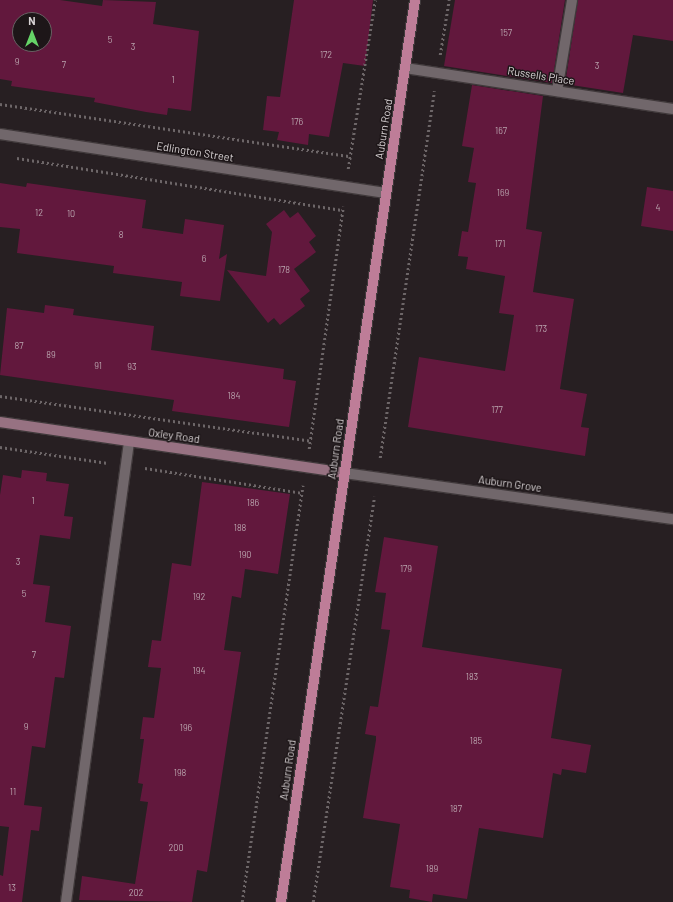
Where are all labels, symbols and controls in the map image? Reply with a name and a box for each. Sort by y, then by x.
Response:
north arrow [12,12,52,52]
text: N [28,14,36,27]
house number: 157 [500,28,512,38]
house number: 5 [108,35,112,45]
house number: 3 [131,42,135,52]
house number: 172 [320,50,332,60]
house number: 9 [15,57,19,67]
house number: 7 [62,60,66,70]
house number: 3 [595,61,599,71]
street label: Russells Place [507,64,575,88]
house number: 1 [171,75,175,85]
street label: Auburn Road [373,98,395,160]
house number: 176 [291,117,303,127]
house number: 167 [495,126,507,136]
street label: Edlington Street [156,139,234,165]
house number: 169 [497,188,509,198]
house number: 4 [656,203,660,213]
house number: 12 [35,208,43,218]
house number: 10 [67,209,75,219]
house number: 8 [119,230,123,240]
house number: 171 [495,239,505,249]
house number: 6 [202,254,206,264]
house number: 178 [278,265,290,275]
house number: 173 [535,324,547,334]
house number: 87 [15,341,23,351]
house number: 89 [46,350,56,360]
house number: 91 [94,361,102,371]
house number: 93 [127,362,137,372]
house number: 184 [228,391,240,401]
house number: 177 [491,405,503,415]
street label: Auburn Road [325,418,347,480]
street label: Oxley Road [147,426,201,446]
street label: Auburn Grove [477,473,543,495]
house number: 1 [31,496,35,506]
house number: 186 [247,498,259,508]
house number: 188 [234,523,246,533]
house number: 190 [239,550,251,560]
house number: 3 [16,557,20,567]
house number: 179 [400,564,412,574]
house number: 5 [22,589,26,599]
house number: 192 [193,592,205,602]
house number: 7 [32,650,36,660]
house number: 194 [193,666,205,676]
house number: 183 [466,672,478,682]
house number: 9 [24,722,28,732]
house number: 196 [180,723,192,733]
house number: 185 [470,736,482,746]
street label: Auburn Road [277,739,299,801]
house number: 198 [174,768,186,778]
house number: 11 [10,787,16,797]
house number: 187 [450,804,462,814]
house number: 200 [169,843,183,853]
house number: 189 [426,864,438,874]
house number: 13 [8,883,16,893]
house number: 202 [129,888,143,898]

